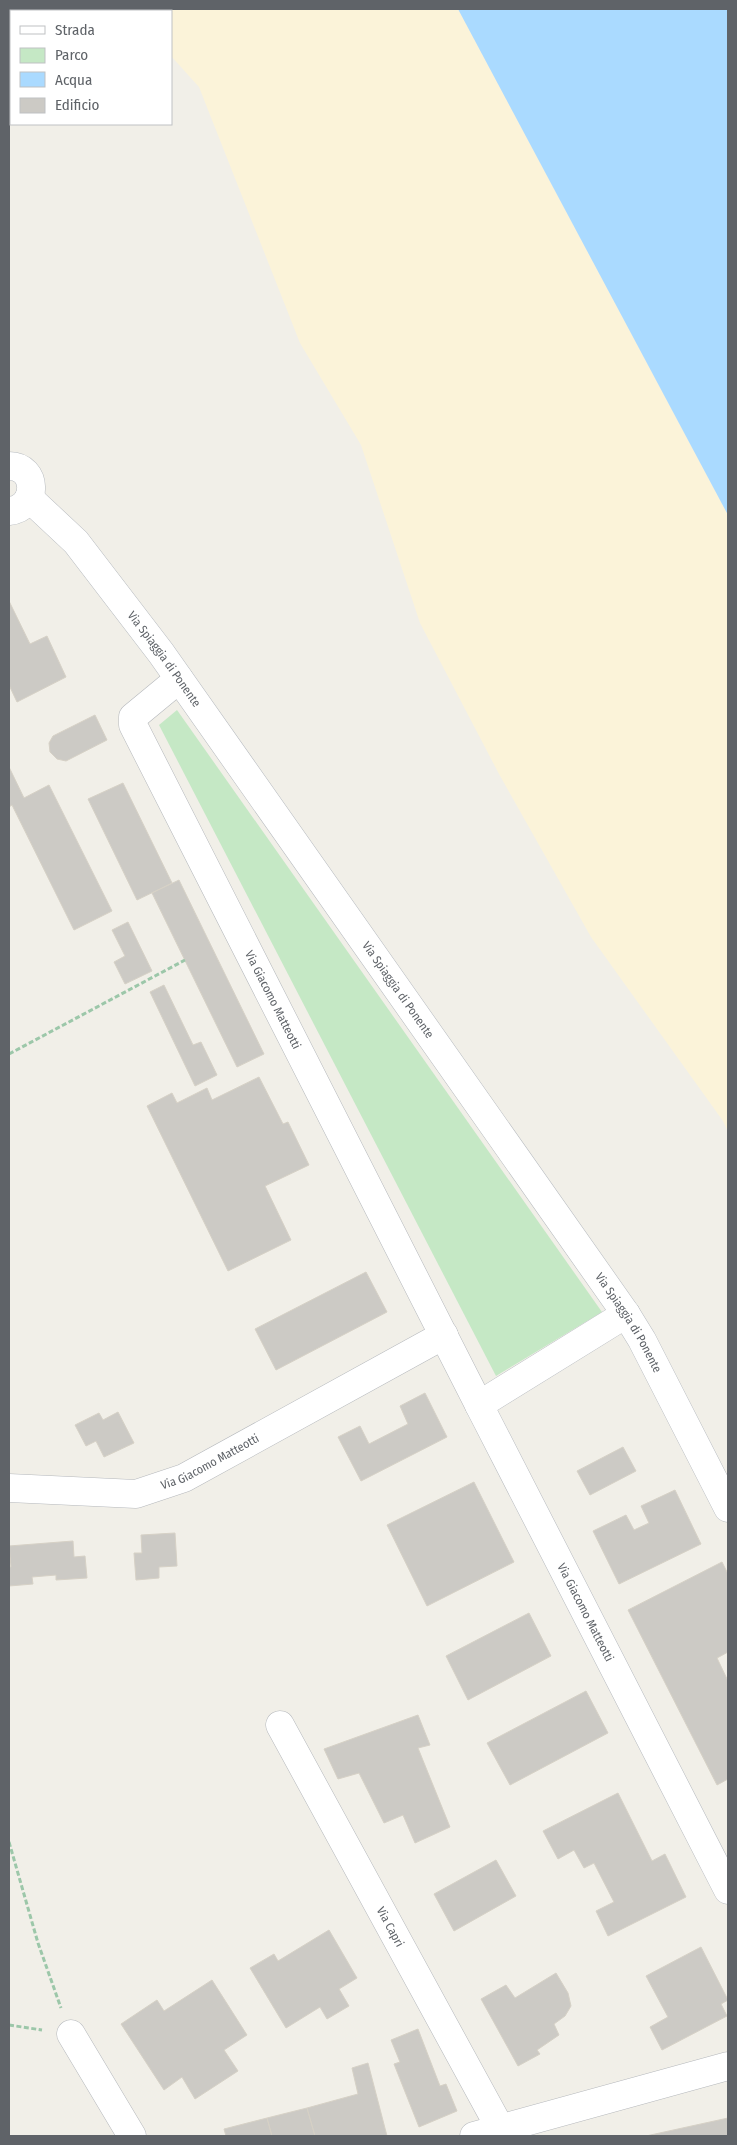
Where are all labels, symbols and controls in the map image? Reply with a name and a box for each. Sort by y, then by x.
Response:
legend [10,10,172,125]
text: Strada [55,21,95,39]
text: Parco [55,46,88,64]
text: Acqua [55,71,92,89]
text: Edificio [55,96,100,114]
street label: Via Spiaggia di Ponente [125,609,204,710]
street label: Via Spiaggia di Ponente [359,939,437,1041]
street label: Via Giacomo Matteotti [242,948,304,1051]
street label: Via Spiaggia di Ponente [592,1270,664,1375]
street label: Via Giacomo Matteotti [159,1431,261,1492]
street label: Via Giacomo Matteotti [554,1561,616,1664]
street label: Via Capri [374,1904,407,1949]

